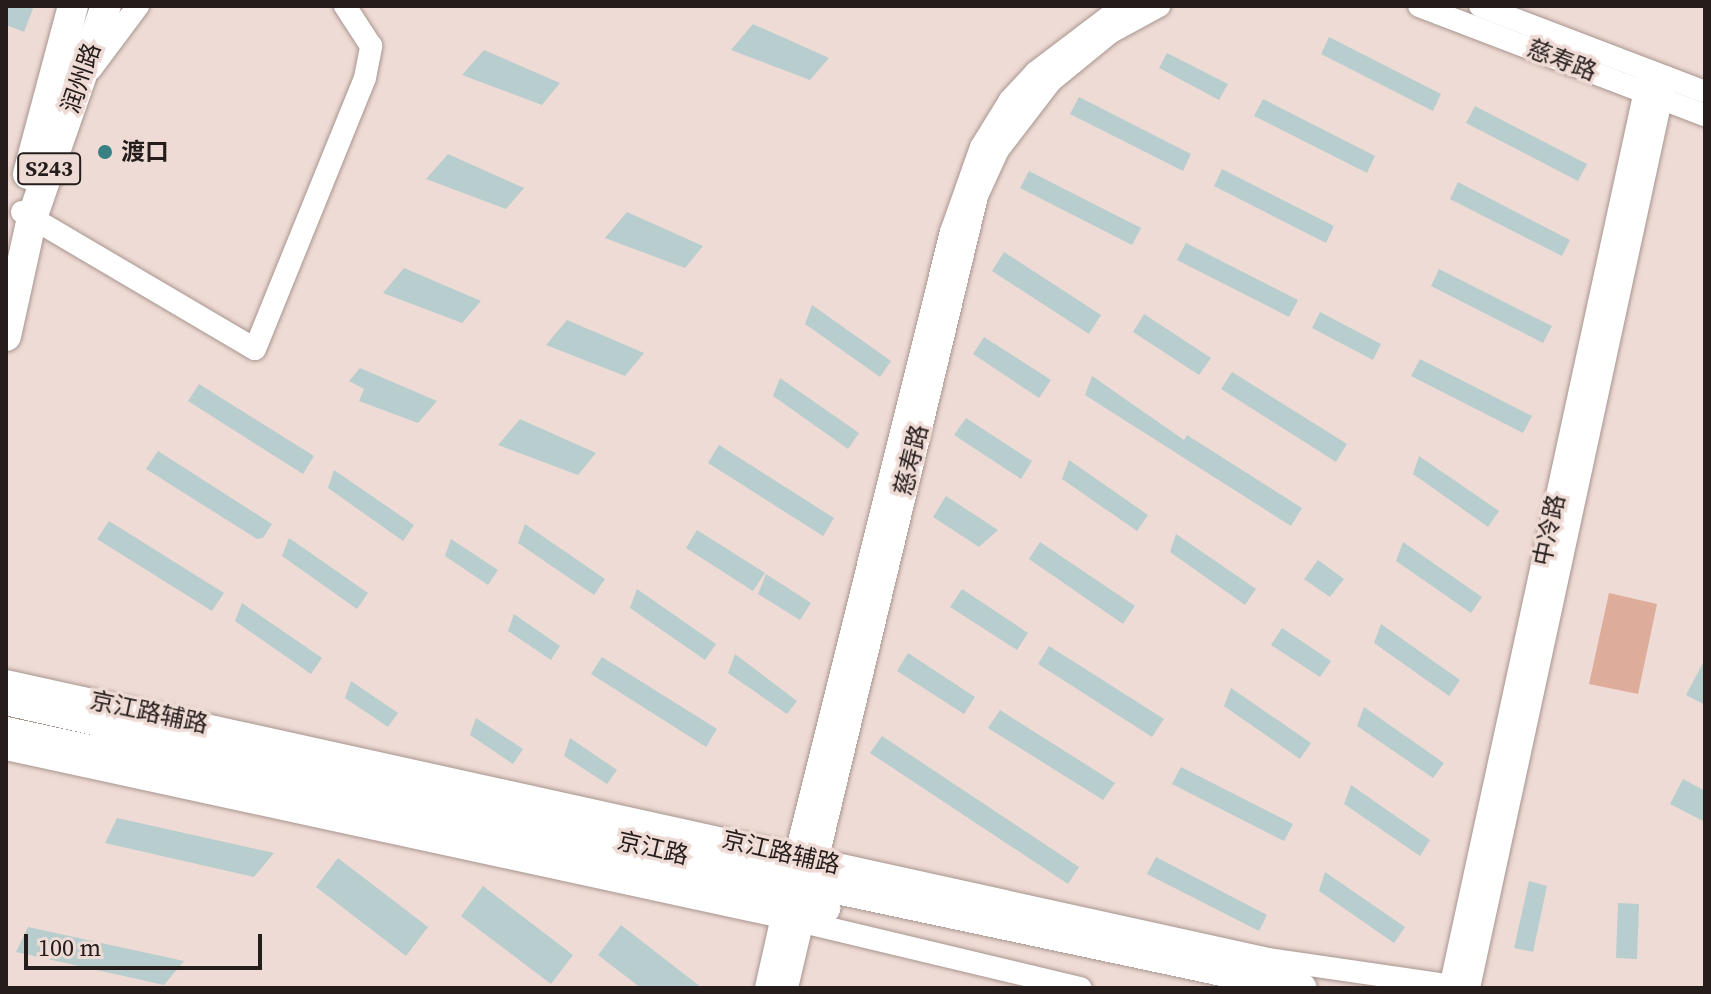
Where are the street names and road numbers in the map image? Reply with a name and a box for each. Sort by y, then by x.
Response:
street label: 慈寿路 [1523,34,1601,86]
street label: 润州路 [56,39,106,117]
road number: S243 [17,151,81,187]
street label: 慈寿路 [888,422,934,498]
street label: 中冷路 [1527,492,1571,568]
street label: 京江路辅路 [87,685,211,739]
street label: 京江路辅路 [719,824,843,880]
street label: 京江路 [615,826,691,870]

